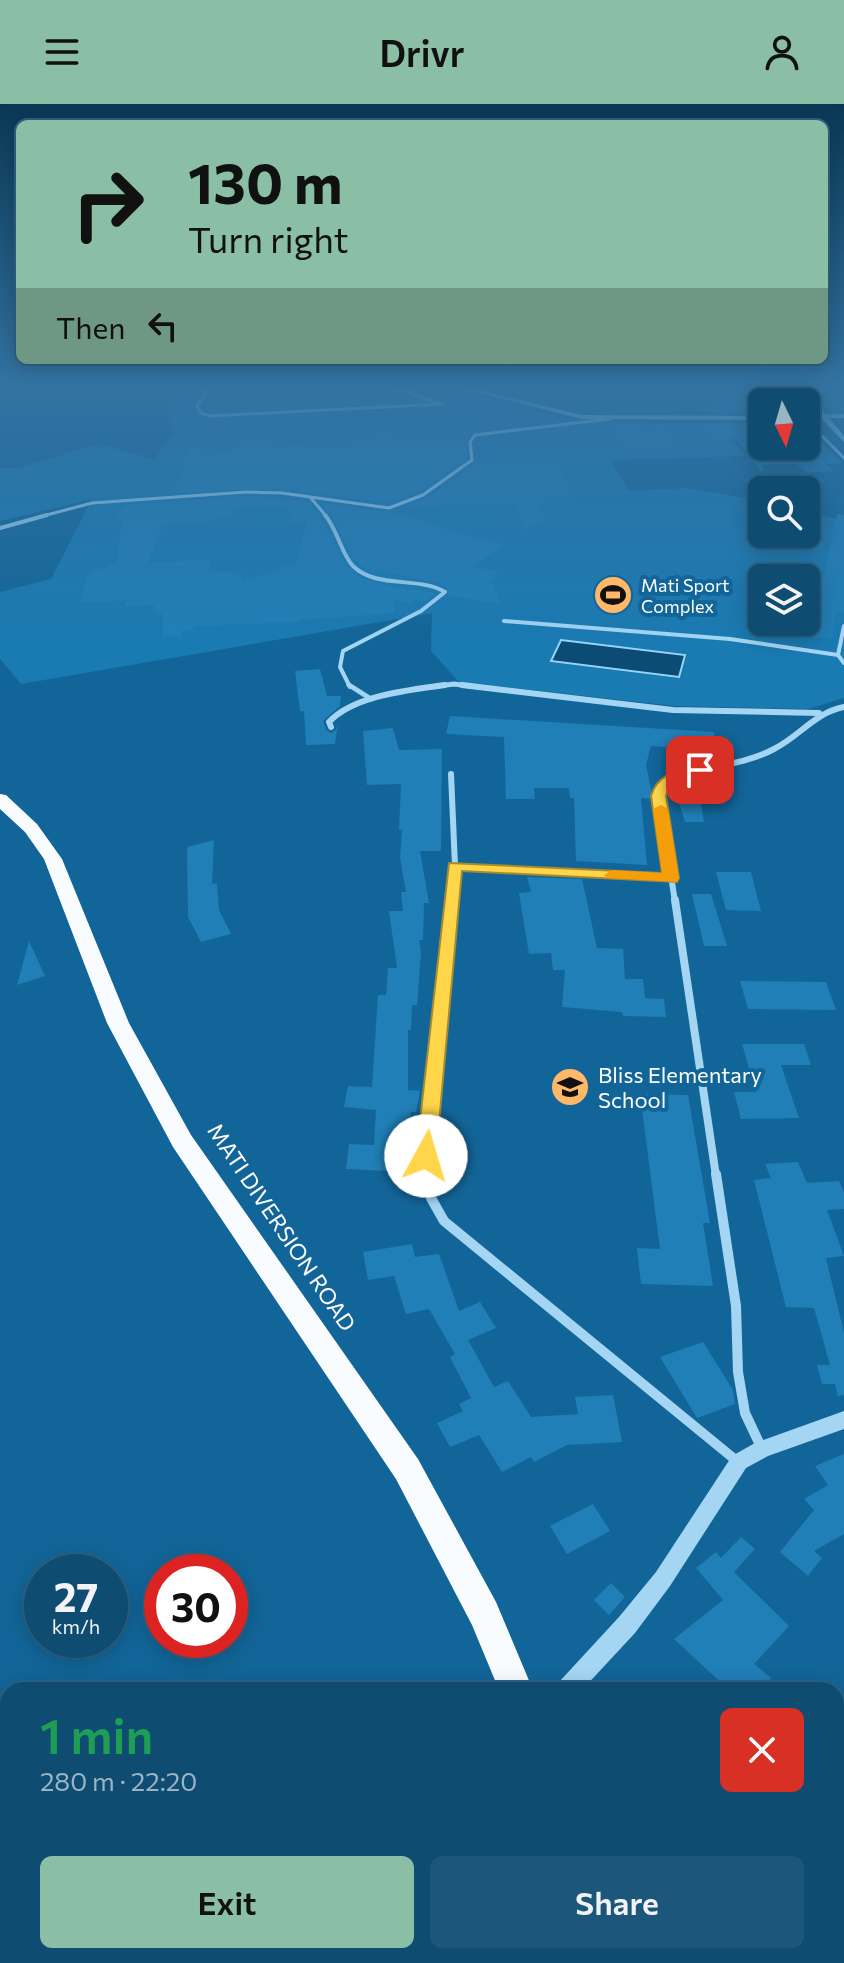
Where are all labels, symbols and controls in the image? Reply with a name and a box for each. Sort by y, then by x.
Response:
icon: menu [40,30,84,74]
text: Drivr [380,30,464,74]
icon: person [760,30,804,74]
text: 130 m [188,147,343,216]
icon: right [56,152,160,256]
text: Turn right [188,216,349,260]
icon: left [141,304,185,348]
text: Then [56,308,125,345]
north arrow [748,388,820,460]
map controls [748,388,820,636]
button: search [748,476,820,548]
button: layers [748,564,820,636]
sports icon: Mati Sport Complex [592,574,634,616]
place label: Mati Sport Complex [641,574,729,617]
pin [666,736,734,804]
icon: arrive [678,748,722,792]
place label: Bliss Elementary School [598,1061,762,1113]
school or university icon: Bliss Elementary School [549,1066,591,1108]
position arrow [384,1114,468,1198]
street label: MATI DIVERSION ROAD [202,1118,362,1336]
speed limit sign: 30 [144,1554,248,1658]
text: 27 [54,1571,98,1620]
text: km/h [52,1614,100,1638]
text: 1 min [40,1705,153,1764]
button: close [720,1708,804,1792]
text: 280 m · 22:20 [40,1765,197,1796]
button: Exit [40,1856,414,1948]
button: Share [430,1856,804,1948]

